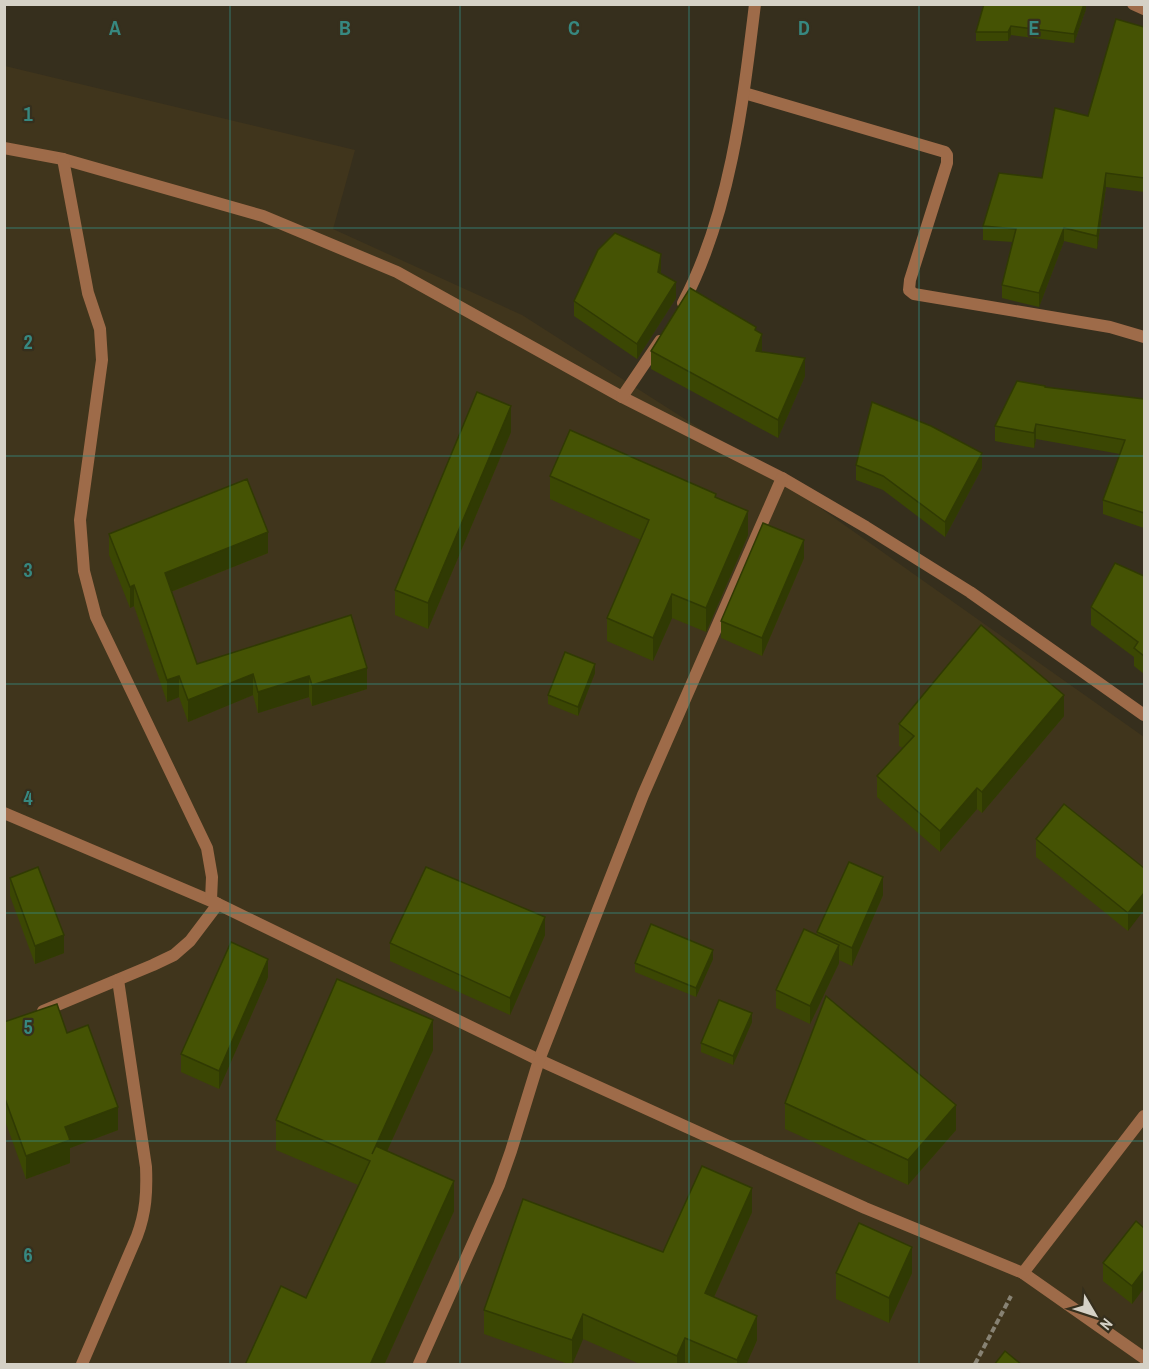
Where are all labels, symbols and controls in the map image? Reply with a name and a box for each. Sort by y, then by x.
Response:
text: A [109,14,121,41]
text: B [339,14,351,41]
text: C [568,14,580,41]
text: D [798,14,810,41]
text: E [1029,14,1040,41]
text: 1 [23,100,33,127]
text: 2 [23,328,33,355]
text: 3 [23,556,33,583]
text: 4 [23,784,33,811]
text: 5 [23,1013,33,1040]
text: 6 [23,1241,33,1268]
north arrow [1065,1285,1125,1345]
text: N [1095,1314,1118,1335]

